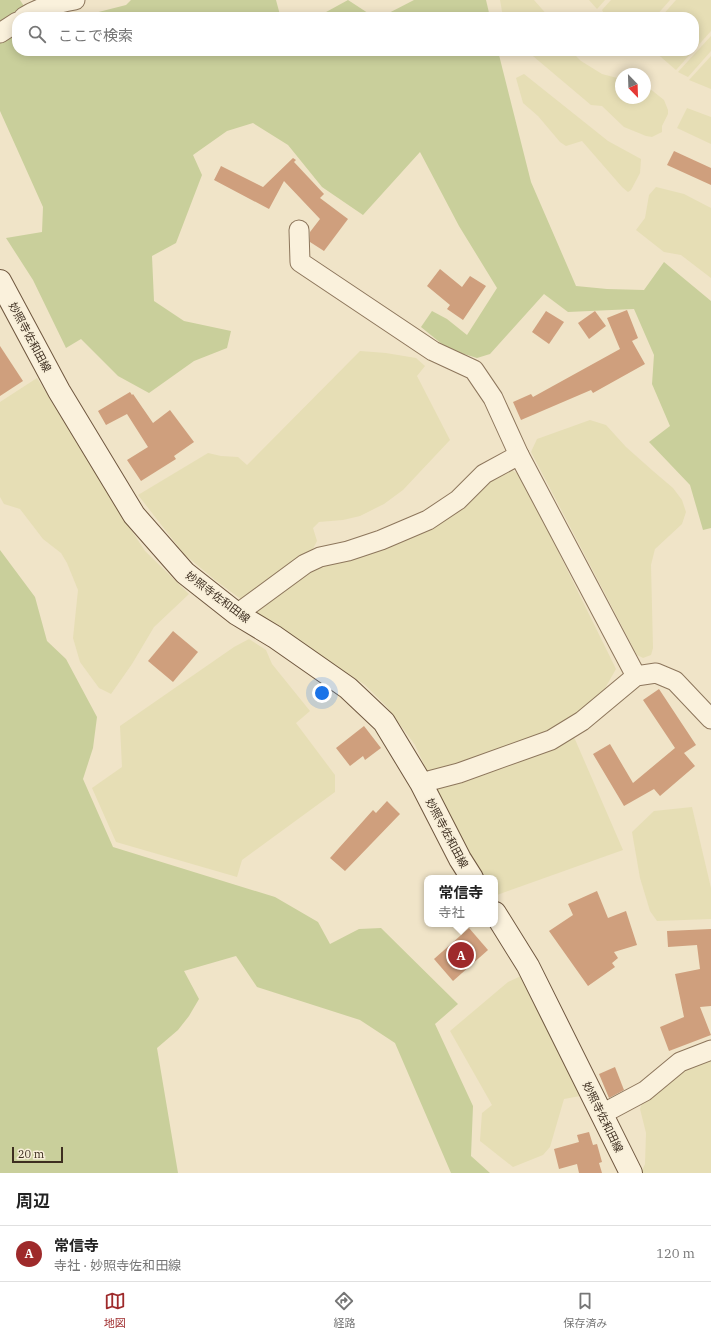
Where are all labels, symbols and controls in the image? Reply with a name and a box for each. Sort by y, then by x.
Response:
search box [12,12,699,56]
icon: search [26,23,48,45]
text: ここで検索 [58,26,133,45]
north arrow [615,68,651,104]
street label: 妙照寺佐和田線 [6,300,54,374]
street label: 妙照寺佐和田線 [183,568,253,626]
your location [312,683,332,703]
street label: 妙照寺佐和田線 [423,796,471,870]
popup [424,875,498,927]
text: 常信寺 [438,883,484,902]
text: 寺社 [438,904,465,921]
pin: A [448,940,474,970]
street label: 妙照寺佐和田線 [580,1079,626,1155]
scale bar [12,1145,63,1164]
text: 20 m [18,1147,44,1161]
text: 周辺 [16,1190,50,1212]
text: 常信寺 [54,1236,99,1255]
text: A [24,1245,34,1262]
text: 120 m [656,1245,695,1262]
text: 寺社 · 妙照寺佐和田線 [54,1257,181,1274]
tab: 地図 [104,1290,126,1330]
tab: 経路 [333,1290,355,1330]
tab: 保存済み [563,1290,607,1330]

